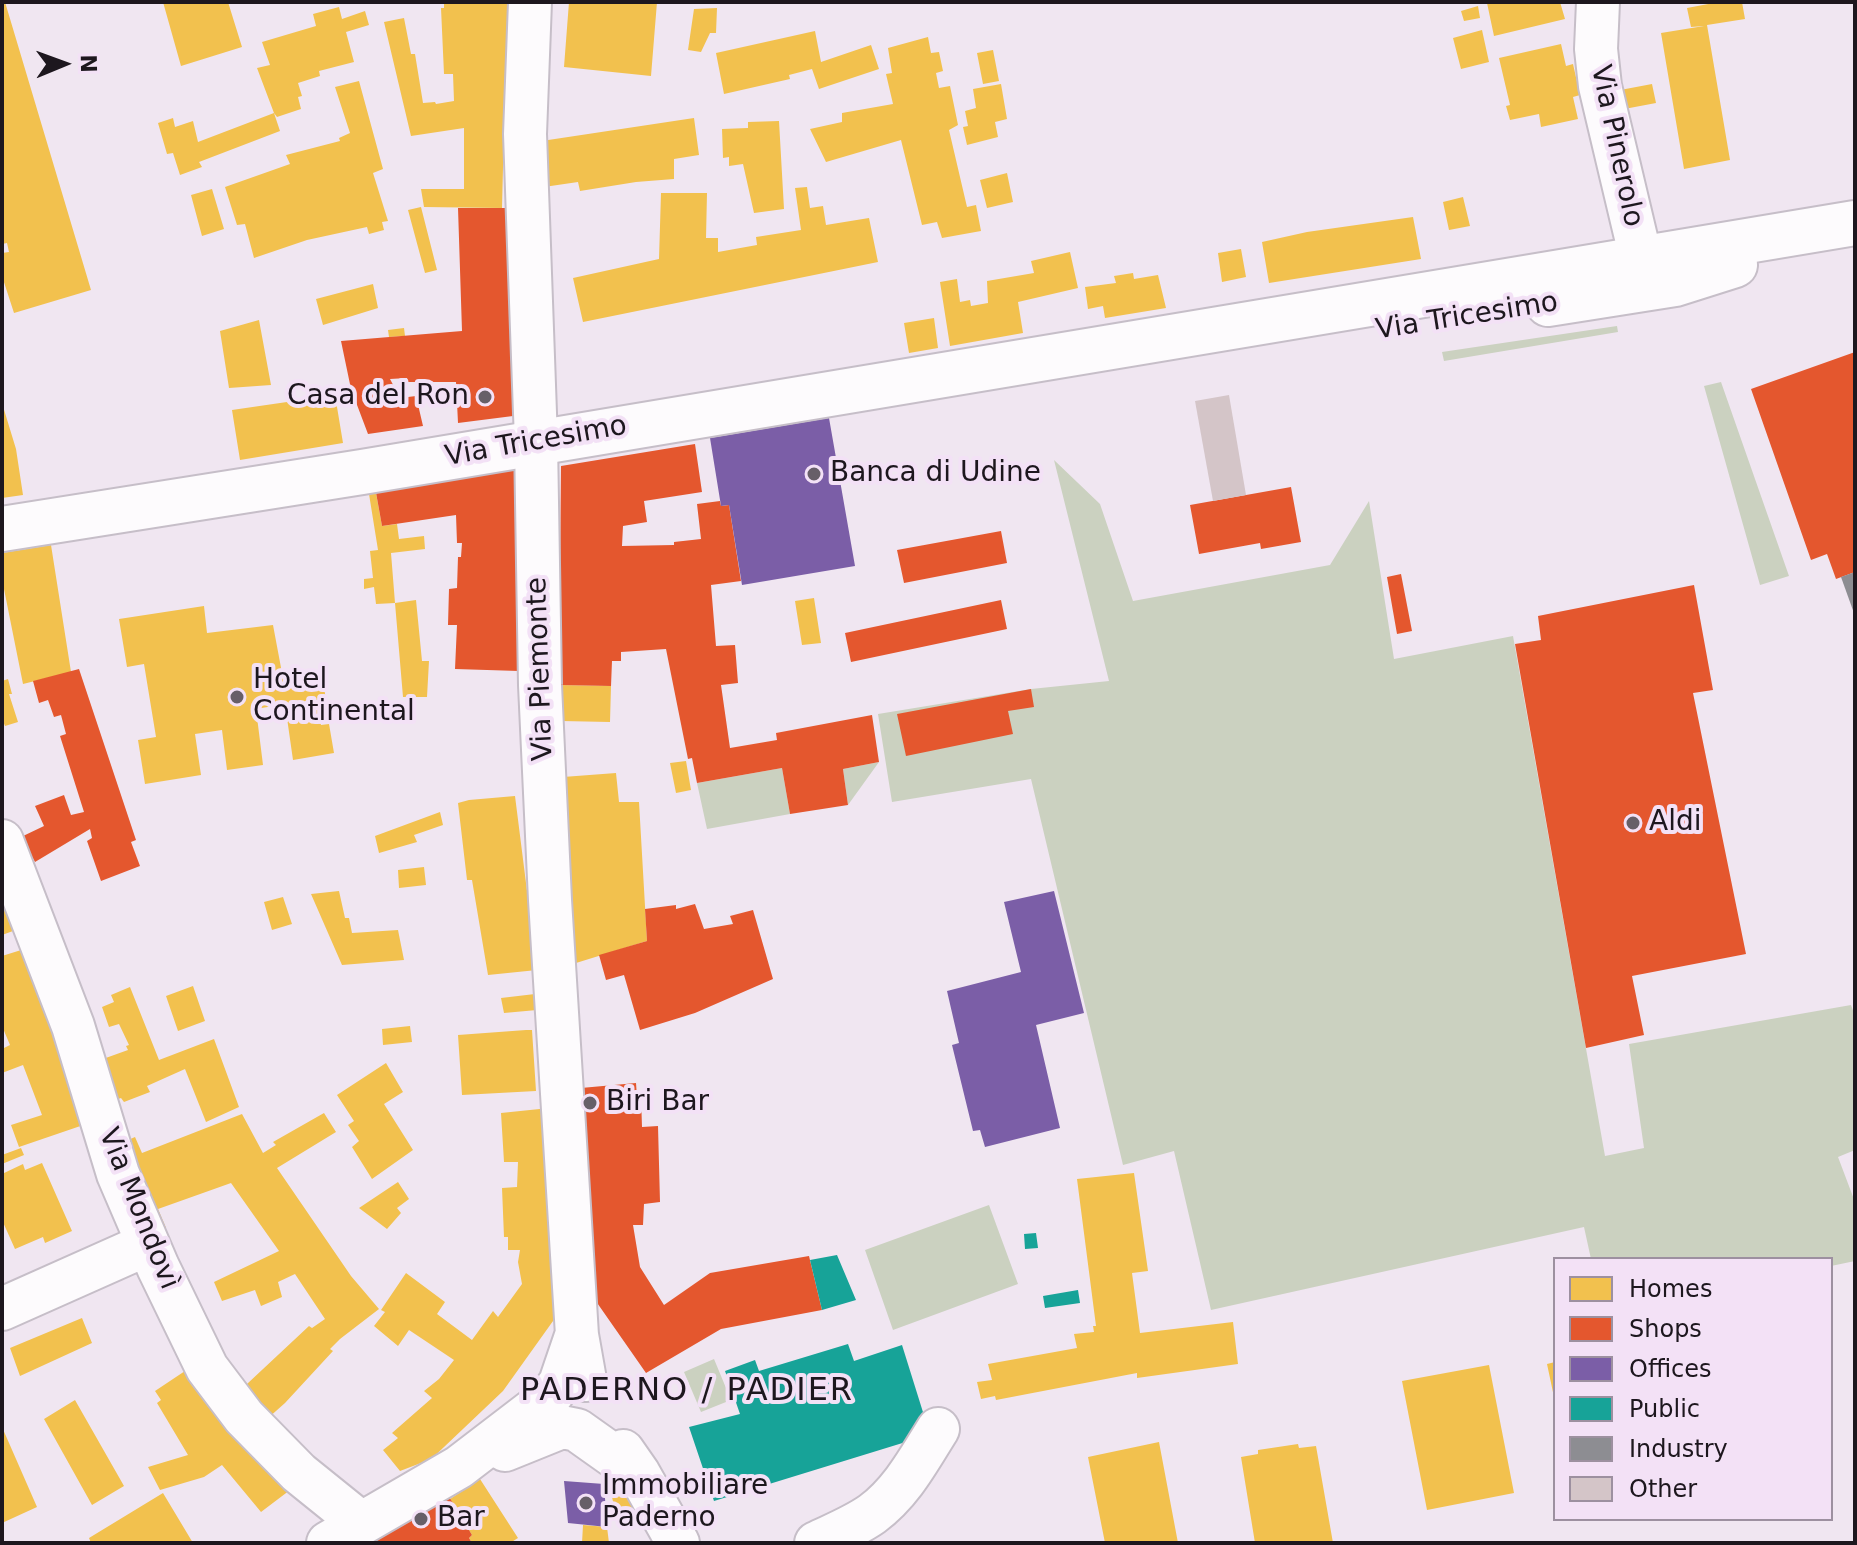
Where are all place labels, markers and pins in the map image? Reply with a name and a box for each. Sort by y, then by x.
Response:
place label: Casa del Ron [287,380,469,414]
marker: Casa del Ron [476,388,494,406]
place label: Banca di Udine [830,457,1041,491]
marker: Banca di Udine [805,465,823,483]
place label: Hotel Continental [253,664,415,730]
marker: Hotel Continental [228,688,246,706]
place label: Aldi [1649,806,1701,840]
marker: Aldi [1624,814,1642,832]
place label: Biri Bar [606,1086,709,1120]
marker: Biri Bar [581,1094,599,1112]
place label: Immobiliare Paderno [602,1470,768,1536]
marker: Immobiliare Paderno [577,1494,595,1512]
place label: Bar [437,1502,485,1536]
marker: Bar [412,1510,430,1528]

